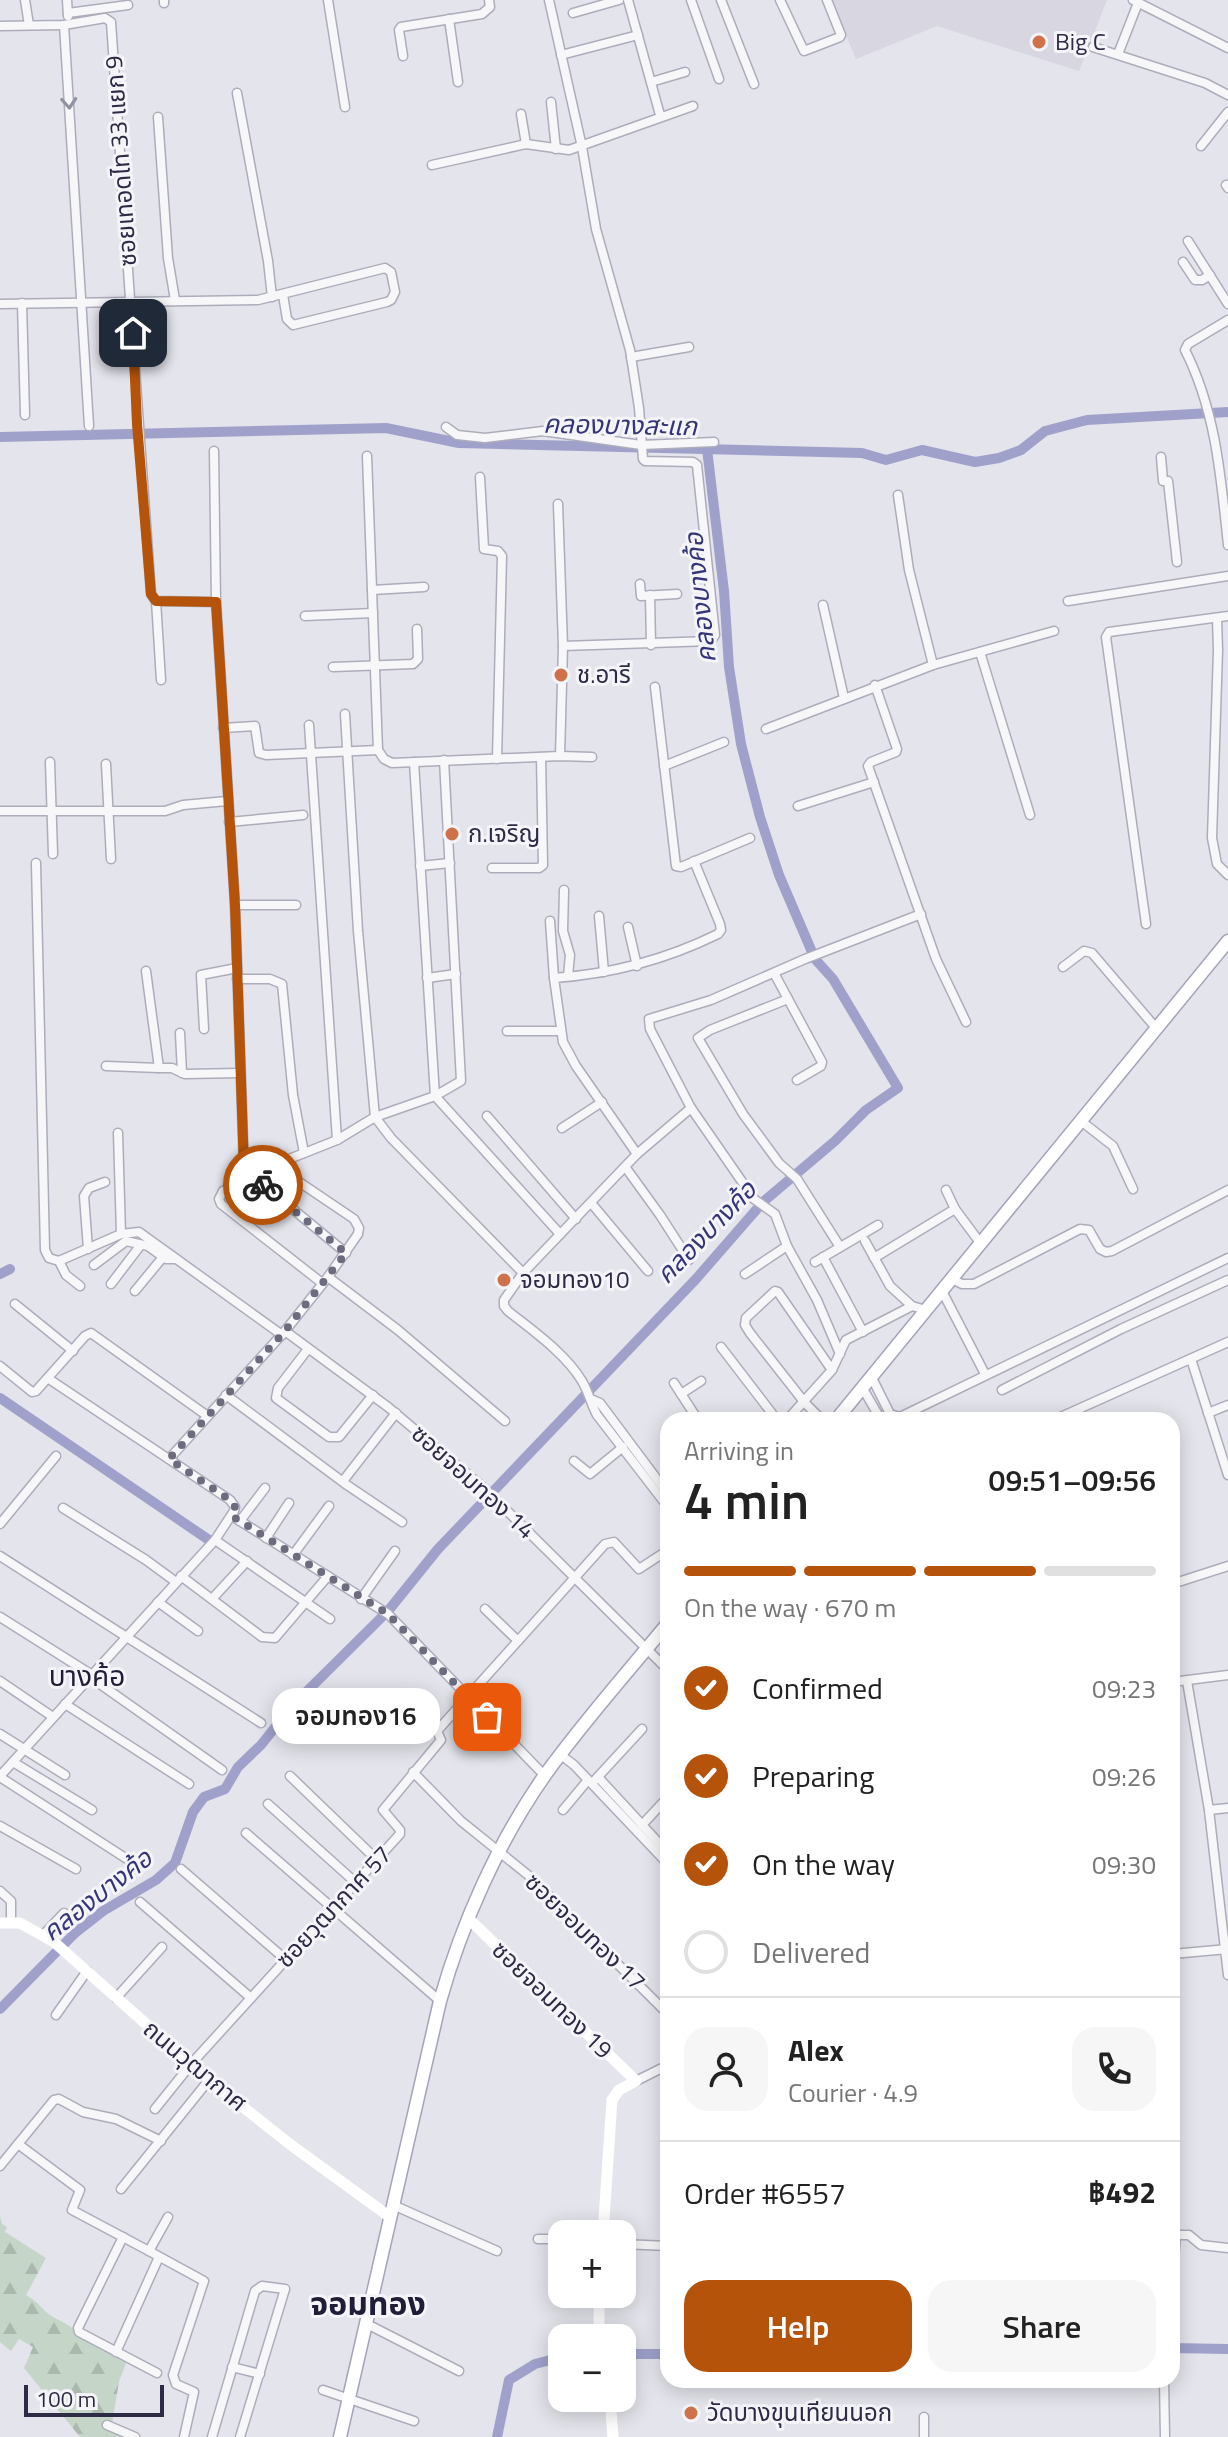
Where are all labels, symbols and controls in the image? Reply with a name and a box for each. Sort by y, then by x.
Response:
place label: Big C [1055,23,1106,59]
marker: Big C [1030,33,1048,51]
street label: ซอยเทอดไท 33 แยก 9 [95,54,145,268]
one-way arrow [60,97,77,110]
pin [99,299,167,367]
icon: home [111,311,155,355]
water label: คลองบางสะแก [543,404,699,445]
water label: คลองบางค้อ [673,530,726,665]
place label: ช.อารี [577,656,631,692]
marker: ช.อารี [552,666,570,684]
place label: ก.เจริญ [468,815,540,851]
marker: ก.เจริญ [443,825,461,843]
courier [223,1145,303,1225]
icon: bike [241,1163,285,1207]
water label: คลองบางค้อ [646,1170,766,1292]
place label: จอมทอง10 [520,1261,629,1297]
marker: จอมทอง10 [495,1271,513,1289]
street label: ซอยจอมทอง 14 [404,1416,544,1547]
text: Arriving in [684,1431,794,1470]
text: 09:51–09:56 [989,1457,1156,1503]
text: 4 min [684,1460,809,1539]
text: On the way · 670 m [684,1588,896,1627]
district label: บางค้อ [49,1654,125,1697]
text: Confirmed [752,1665,883,1711]
icon: check [684,1666,728,1710]
text: 09:23 [1092,1669,1156,1708]
pin [453,1683,521,1751]
callout: จอมทอง16 [271,1689,439,1745]
icon: bag [465,1695,509,1739]
text: จอมทอง16 [295,1696,417,1735]
text: Preparing [752,1753,874,1799]
icon: check [684,1754,728,1798]
text: 09:26 [1092,1757,1156,1796]
street label: ซอยวุฒากาศ 57 [267,1837,400,1976]
water label: คลองบางค้อ [33,1838,161,1950]
text: On the way [752,1841,895,1887]
icon: check [684,1842,728,1886]
text: 09:30 [1092,1845,1156,1884]
street label: ซอยจอมทอง 17 [517,1864,654,1998]
text: Delivered [752,1929,870,1975]
street label: ซอยจอมทอง 19 [484,1932,621,2066]
street label: ถนนวุฒากาศ [136,2011,256,2120]
button: person [684,2027,768,2111]
text: Alex [788,2027,844,2073]
button: phone [1072,2027,1156,2111]
text: Courier · 4.9 [788,2073,918,2112]
text: ฿492 [1088,2169,1156,2215]
text: Order #6557 [684,2170,846,2216]
map controls [548,2220,636,2412]
button: + [548,2220,636,2308]
district label: จอมทอง [310,2279,426,2327]
button: Help [684,2280,912,2372]
button: Share [928,2280,1156,2372]
button: − [548,2324,636,2412]
scale bar [24,2381,164,2417]
text: 100 m [36,2382,96,2416]
place label: วัดบางขุนเทียนนอก [707,2394,892,2430]
marker: วัดบางขุนเทียนนอก [682,2404,700,2422]

